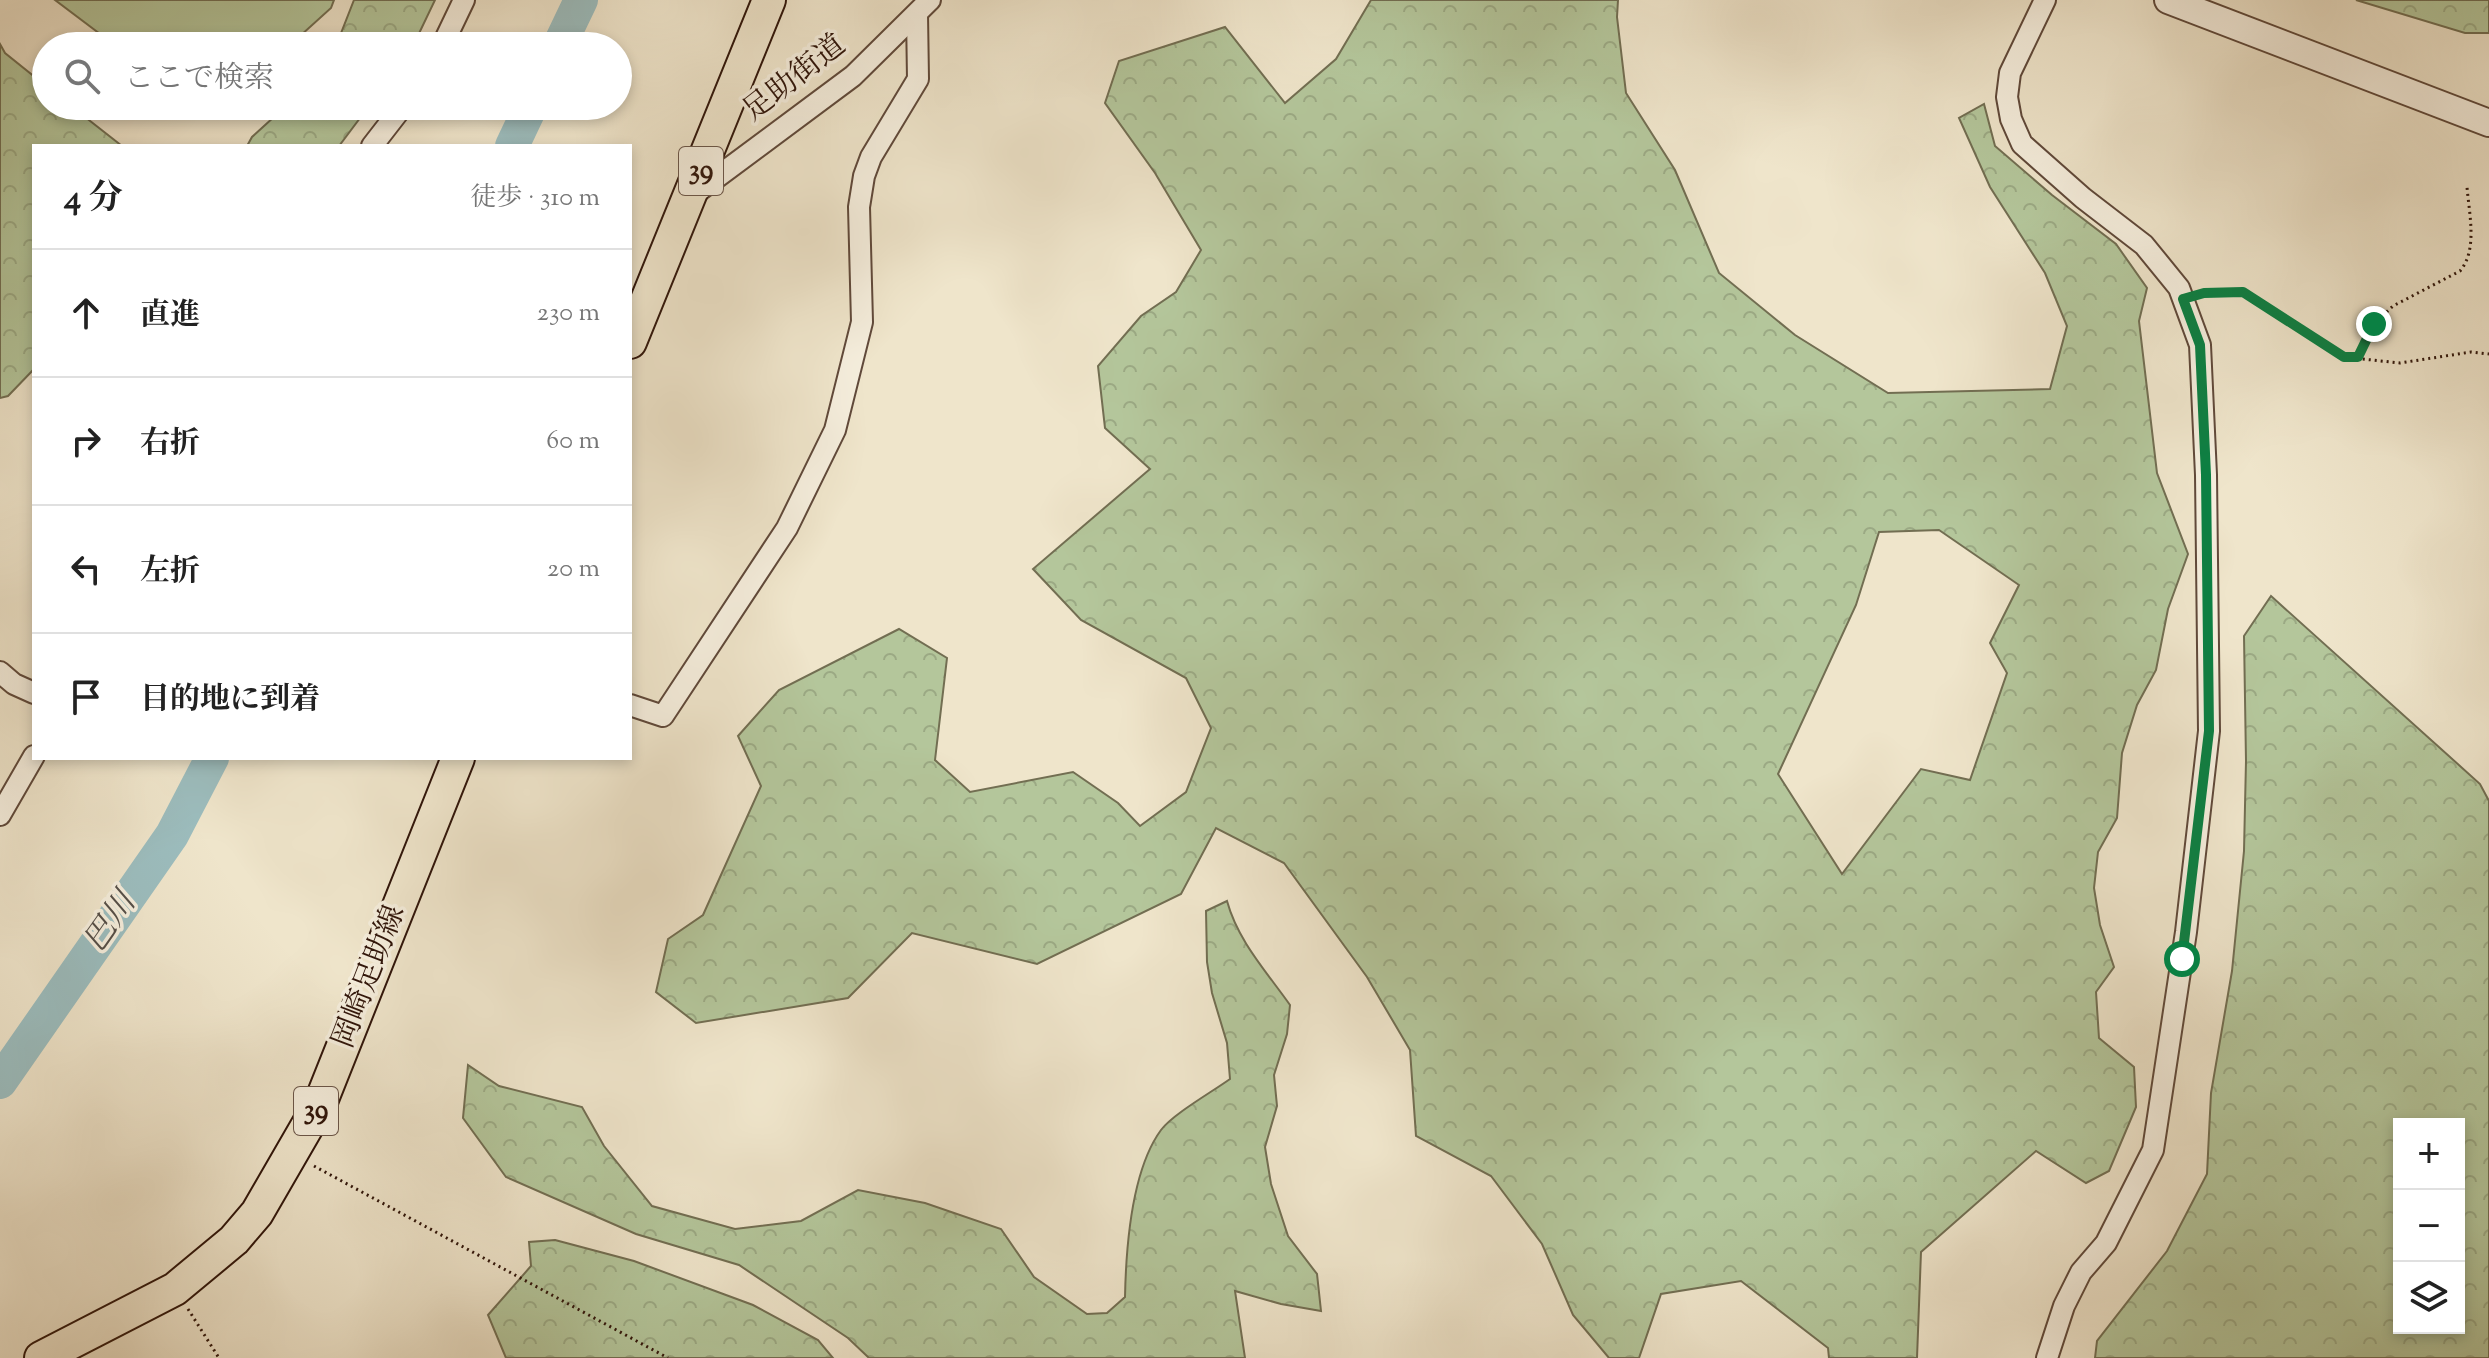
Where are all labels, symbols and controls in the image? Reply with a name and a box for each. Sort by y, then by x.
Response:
street label: 足助街道 [734,25,856,133]
search box [32,32,632,120]
icon: search [60,54,104,98]
text: ここで検索 [124,58,274,101]
road number: 39 [679,147,723,195]
text: 4 分 [64,175,122,224]
text: 徒歩 · 310 m [470,180,600,217]
icon: ahead [64,291,108,335]
text: 直進 [140,295,200,338]
text: 230 m [537,295,600,332]
route end [2356,306,2392,342]
icon: right [64,419,108,463]
text: 右折 [140,423,200,466]
text: 60 m [546,423,600,460]
icon: left [64,547,108,591]
text: 左折 [140,551,200,594]
text: 20 m [547,551,600,588]
icon: arrive [64,675,108,719]
text: 目的地に到着 [140,679,320,722]
water label: 巴川 [74,881,150,962]
street label: 岡崎足助線 [323,899,417,1055]
route start [2164,941,2200,977]
road number: 39 [294,1087,338,1135]
map controls [2393,1118,2465,1334]
button: + [2393,1118,2465,1190]
button: − [2393,1190,2465,1262]
button: layers [2393,1262,2465,1334]

